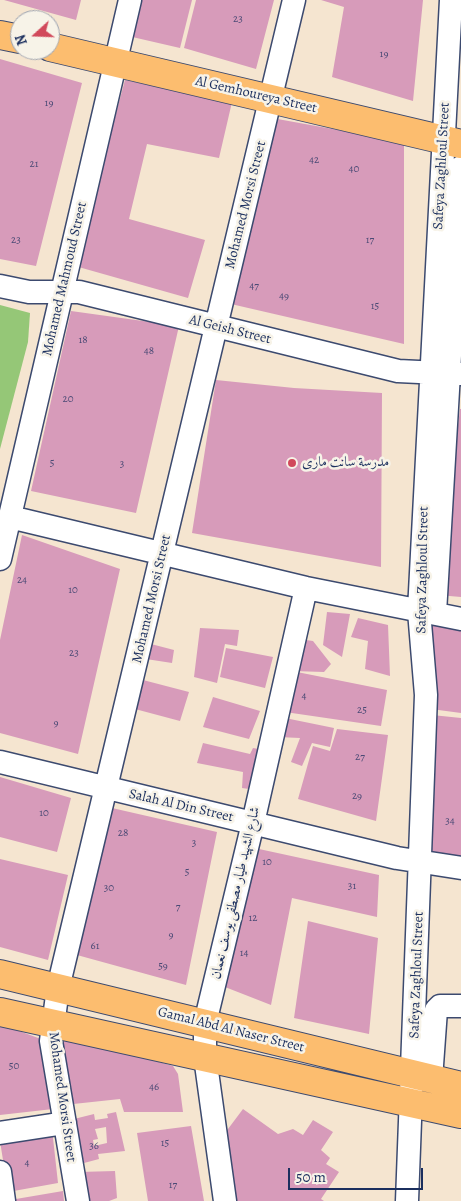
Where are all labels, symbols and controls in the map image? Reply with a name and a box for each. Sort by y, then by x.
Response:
north arrow [10,10,60,60]
house number: 23 [233,12,243,26]
text: N [11,32,32,48]
house number: 19 [380,47,388,61]
street label: Al Gemhoureya Street [194,73,318,117]
house number: 19 [45,96,53,110]
street label: Safeya Zaghloul Street [430,102,454,230]
street label: Mohamed Morsi Street [222,139,270,271]
house number: 42 [309,153,319,167]
house number: 21 [30,157,38,171]
house number: 40 [349,162,359,176]
street label: Mohamed Mahmoud Street [39,200,91,358]
house number: 23 [11,233,21,247]
house number: 17 [366,233,374,247]
house number: 47 [249,279,259,293]
house number: 49 [279,289,289,303]
house number: 15 [371,299,379,313]
street label: Al Geish Street [187,312,273,348]
house number: 18 [78,333,88,347]
house number: 48 [144,344,154,358]
house number: 20 [62,392,74,406]
place label: مدرسة سانت مارى [302,455,389,471]
house number: 5 [50,456,54,470]
house number: 3 [120,457,124,471]
marker: مدرسة سانت مارى [286,457,298,469]
street label: Safeya Zaghloul Street [413,506,433,634]
street label: Mohamed Morsi Street [129,533,175,665]
house number: 24 [17,573,27,587]
house number: 10 [68,583,78,597]
house number: 23 [69,646,79,660]
house number: 4 [302,689,306,703]
house number: 25 [357,703,367,717]
house number: 9 [53,716,59,730]
house number: 27 [355,750,365,764]
street label: Salah Al Din Street [127,786,235,826]
house number: 29 [352,789,362,803]
street label: شارع الشهيد طيار مصطفى يوسف نعمان [208,805,264,981]
house number: 10 [39,806,49,820]
house number: 34 [445,814,455,828]
house number: 28 [118,826,128,840]
house number: 3 [192,836,196,850]
house number: 10 [262,855,272,869]
house number: 5 [185,865,189,879]
house number: 31 [348,879,356,893]
house number: 30 [104,881,114,895]
house number: 7 [176,900,180,914]
house number: 12 [249,911,257,925]
street label: Safeya Zaghloul Street [406,911,428,1039]
house number: 9 [168,928,174,942]
house number: 61 [91,939,99,953]
house number: 14 [240,946,248,960]
house number: 59 [158,959,168,973]
street label: Gamal Abd Al Naser Street [156,1004,306,1056]
street label: Mohamed Morsi Street [45,1031,79,1163]
house number: 50 [9,1059,19,1073]
house number: 46 [149,1080,159,1094]
house number: 15 [161,1136,169,1150]
house number: 36 [89,1139,99,1153]
house number: 4 [25,1156,29,1170]
scale bar [291,1158,426,1190]
text: 50 m [296,1167,326,1187]
house number: 17 [169,1178,177,1192]

